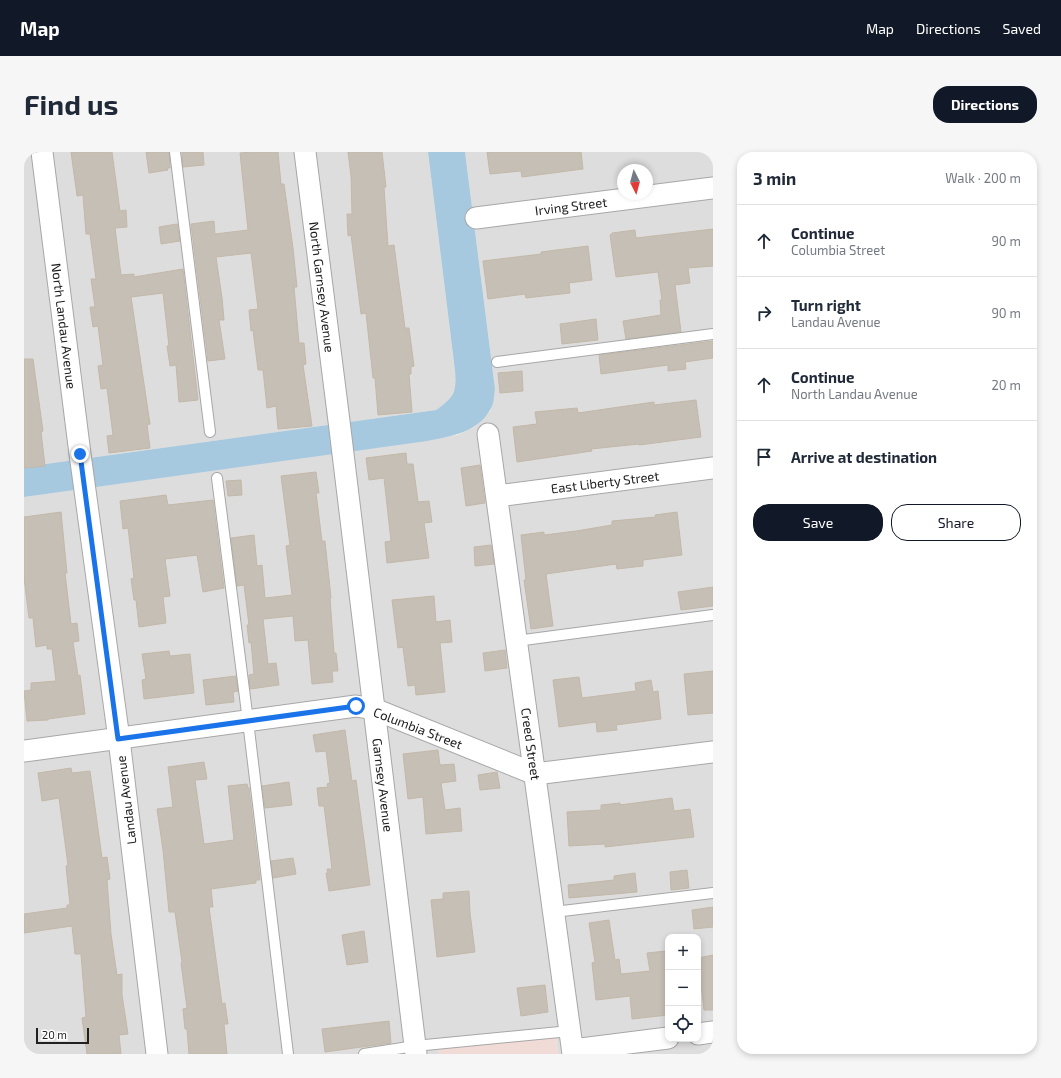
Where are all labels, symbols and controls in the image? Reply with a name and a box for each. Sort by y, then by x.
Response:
text: Map [20,17,60,40]
text: Map [866,20,894,37]
text: Directions [916,20,981,37]
text: Saved [1003,20,1041,37]
button: Directions [933,86,1037,123]
text: Find us [24,87,118,121]
north arrow [617,164,653,200]
text: 3 min [753,168,796,188]
text: Walk · 200 m [945,170,1021,186]
street label: Irving Street [534,194,608,218]
street label: North Garnsey Avenue [306,221,338,353]
text: Continue [791,224,854,242]
icon: ahead [753,230,775,252]
text: 90 m [991,233,1021,249]
text: Columbia Street [791,242,885,258]
street label: North Landau Avenue [48,262,80,390]
text: Turn right [791,296,861,314]
icon: right [753,302,775,324]
text: 90 m [991,305,1021,321]
text: Landau Avenue [791,314,881,330]
text: Continue [791,368,854,386]
icon: ahead [753,374,775,396]
text: 20 m [992,377,1021,393]
text: North Landau Avenue [791,386,918,402]
route end [71,445,89,463]
icon: arrive [753,446,775,468]
text: Arrive at destination [791,448,937,466]
street label: East Liberty Street [550,467,660,497]
button: Save [753,504,883,541]
button: Share [891,504,1021,541]
route start [347,697,365,715]
street label: Columbia Street [371,704,465,752]
street label: Creed Street [518,707,544,781]
street label: Garnsey Avenue [369,737,397,833]
street label: Landau Avenue [113,755,139,845]
map controls [665,934,701,1042]
button: + [665,934,701,970]
button: − [665,970,701,1006]
button: locate [665,1006,701,1042]
scale bar [36,1026,89,1045]
text: 20 m [42,1028,67,1041]

